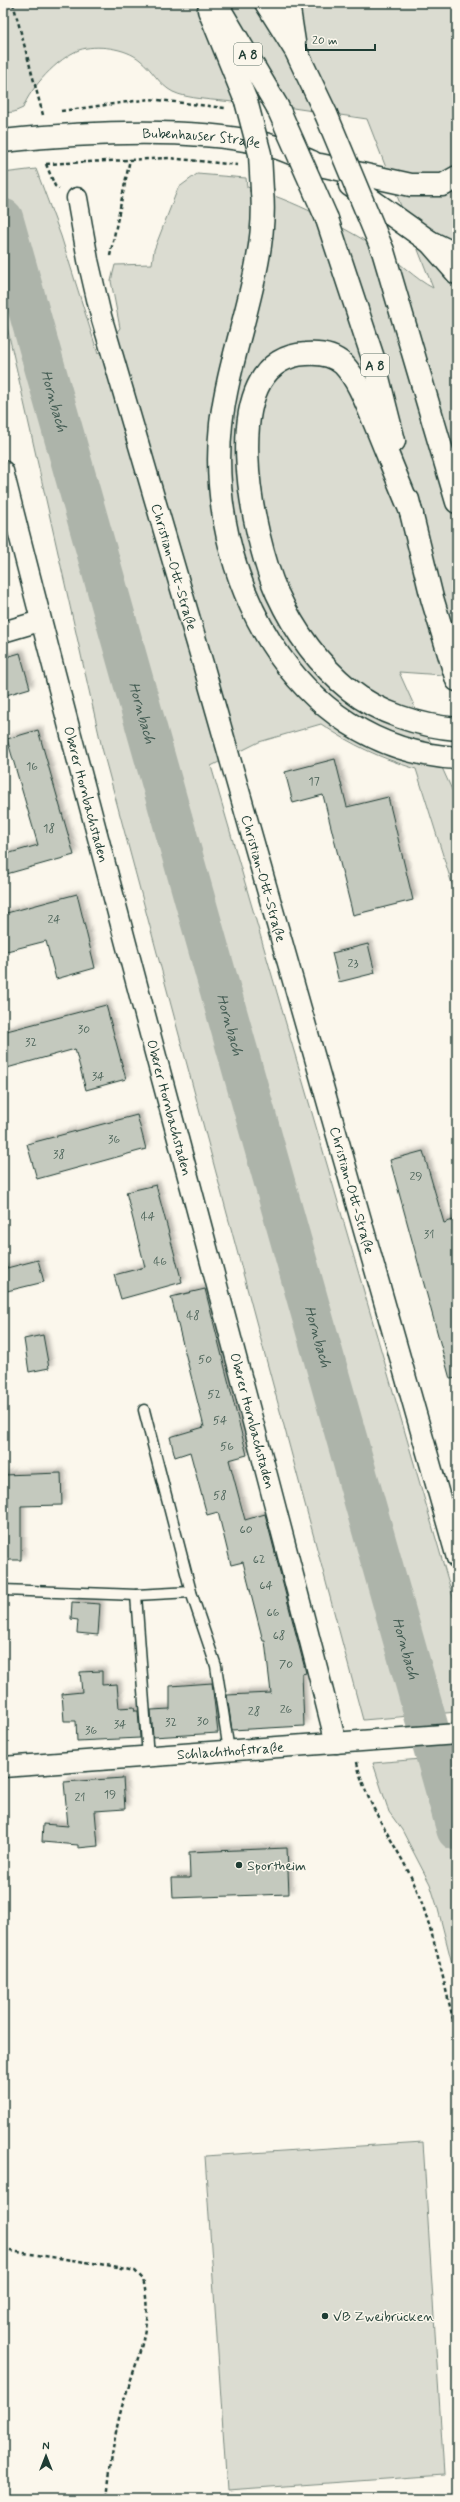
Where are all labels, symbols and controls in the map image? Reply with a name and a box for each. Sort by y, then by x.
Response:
scale bar [306,26,375,52]
text: 20 m [312,33,338,49]
road number: A 8 [234,43,262,65]
street label: Bubenhauser Straße [142,125,262,153]
road number: A 8 [361,354,389,376]
water label: Hornbach [35,368,72,435]
street label: Christian-Ott-Straße [146,502,201,633]
water label: Hornbach [123,680,159,746]
street label: Oberer Hornbachstaden [59,725,112,865]
house number: 16 [26,759,38,775]
house number: 17 [308,774,320,790]
street label: Christian-Ott-Straße [236,813,290,944]
house number: 18 [43,821,55,837]
house number: 24 [47,912,61,928]
house number: 23 [348,956,358,972]
water label: Hornbach [211,992,247,1058]
house number: 30 [78,1022,90,1038]
house number: 32 [25,1035,37,1051]
street label: Oberer Hornbachstaden [142,1038,195,1178]
house number: 34 [92,1069,104,1085]
street label: Christian-Ott-Straße [325,1125,378,1256]
house number: 36 [108,1132,120,1148]
house number: 38 [53,1147,65,1163]
house number: 29 [409,1169,423,1185]
house number: 44 [141,1209,155,1225]
house number: 31 [424,1227,434,1243]
house number: 46 [153,1254,167,1270]
water label: Hornbach [299,1304,335,1370]
house number: 48 [186,1308,200,1324]
street label: Oberer Hornbachstaden [225,1351,278,1491]
house number: 50 [198,1352,212,1368]
house number: 52 [207,1387,221,1403]
house number: 54 [213,1413,227,1429]
house number: 56 [220,1439,234,1455]
house number: 58 [213,1488,227,1504]
house number: 60 [239,1522,253,1538]
house number: 62 [253,1552,265,1568]
house number: 64 [259,1578,273,1594]
house number: 66 [267,1605,280,1621]
water label: Hornbach [387,1615,423,1682]
house number: 68 [273,1628,285,1644]
house number: 70 [279,1657,293,1673]
house number: 26 [280,1702,293,1718]
house number: 28 [248,1704,260,1720]
house number: 30 [197,1714,209,1730]
house number: 32 [165,1715,177,1731]
house number: 34 [114,1717,126,1733]
house number: 36 [85,1723,97,1739]
street label: Schlachthofstraße [176,1739,285,1764]
house number: 19 [104,1787,116,1803]
house number: 21 [74,1790,86,1806]
place label: Sportheim [247,1857,306,1875]
marker: Sportheim [234,1860,244,1870]
place label: VB Zweibrücken [333,2308,434,2326]
marker: VB Zweibrücken [320,2311,330,2321]
north arrow [26,2436,66,2476]
text: N [42,2440,50,2454]

